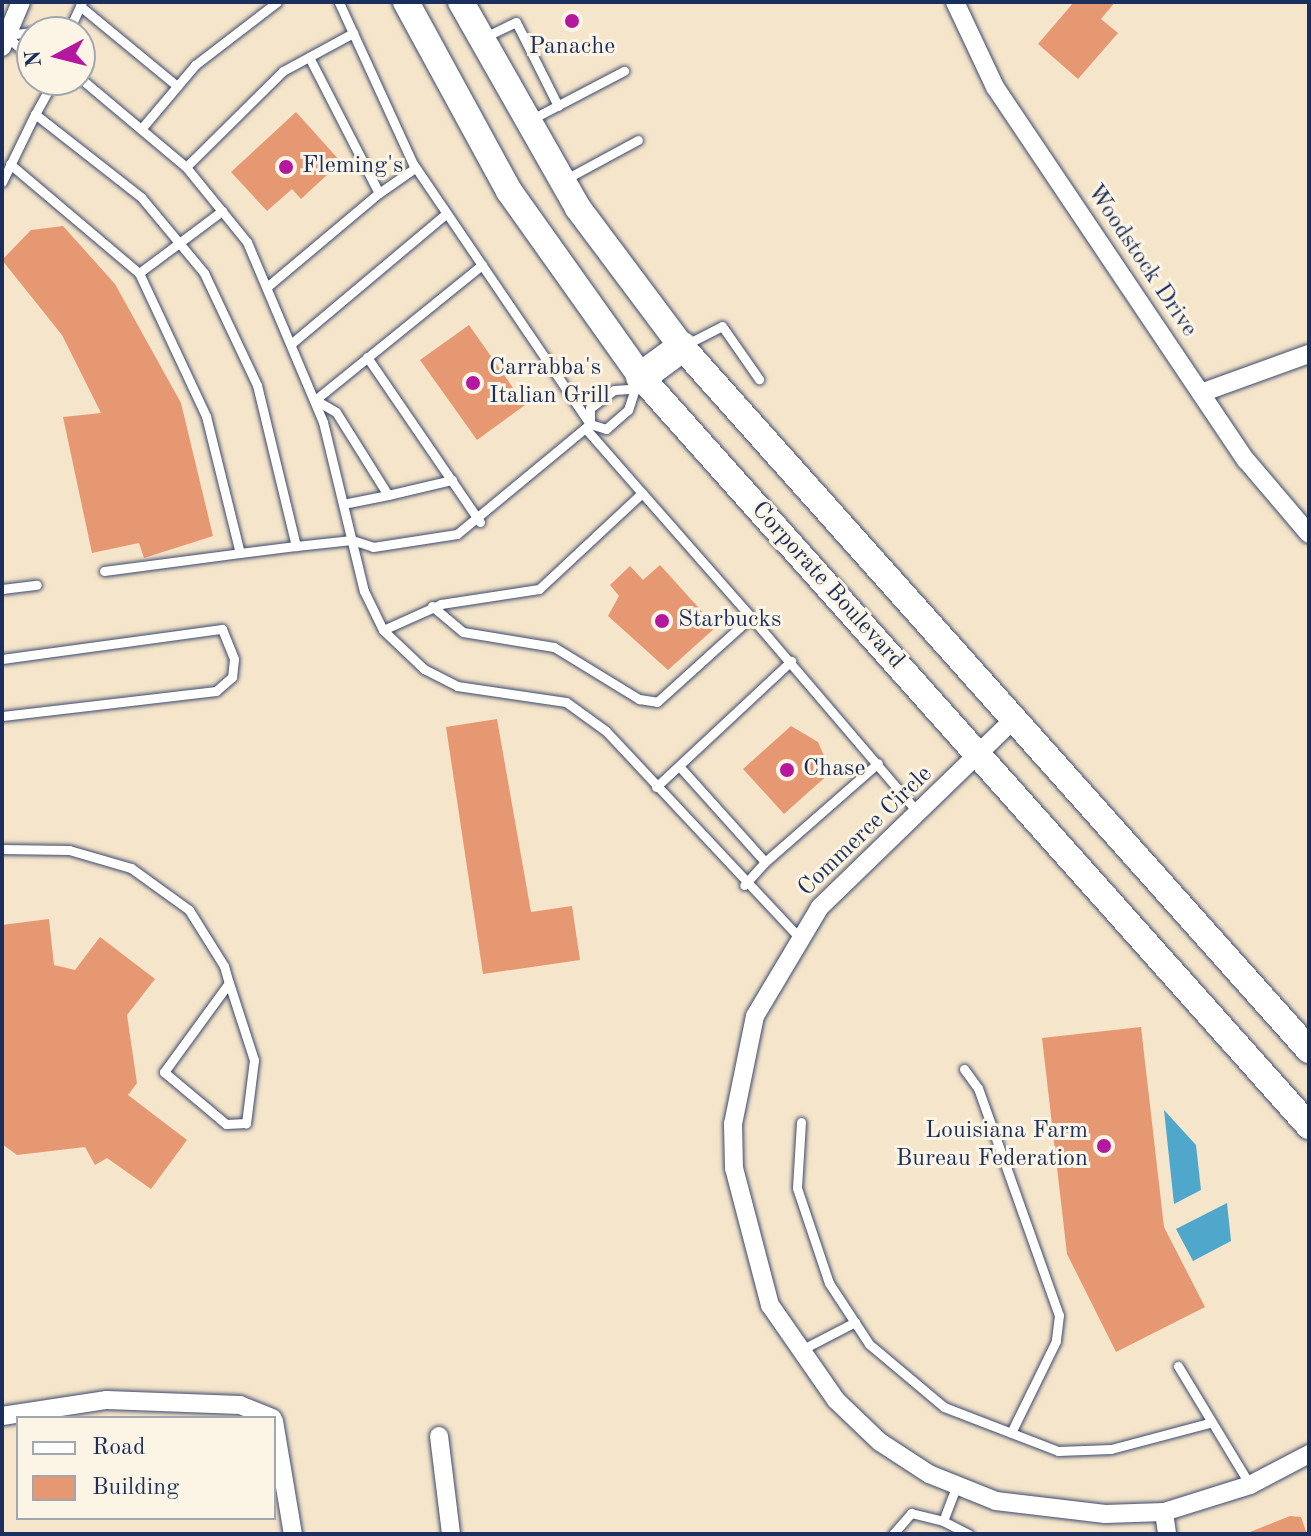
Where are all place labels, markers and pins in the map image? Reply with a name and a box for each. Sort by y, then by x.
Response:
marker: Panache [563,12,581,30]
place label: Panache [529,34,615,62]
place label: Fleming's [302,153,403,181]
marker: Fleming's [277,158,295,176]
place label: Carrabba's Italian Grill [489,355,610,411]
marker: Carrabba's Italian Grill [464,374,482,392]
place label: Starbucks [678,607,781,635]
marker: Starbucks [653,612,671,630]
place label: Chase [803,756,865,784]
marker: Chase [778,761,796,779]
place label: Louisiana Farm Bureau Federation [896,1118,1088,1174]
marker: Louisiana Farm Bureau Federation [1095,1137,1113,1155]

